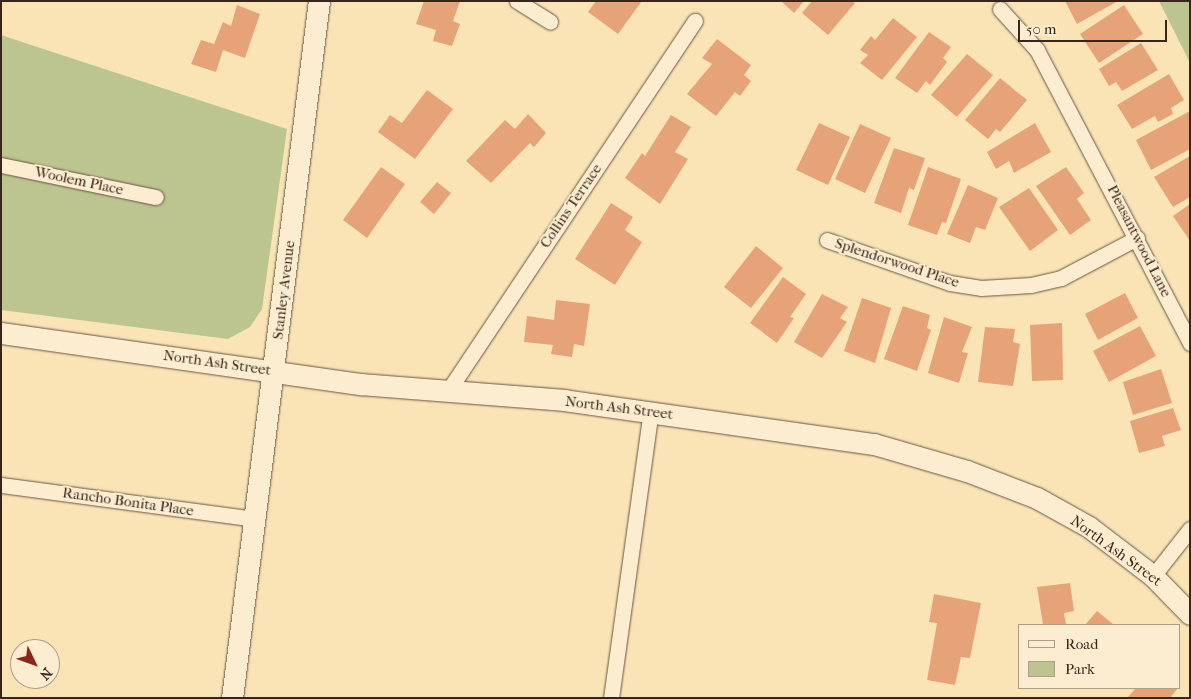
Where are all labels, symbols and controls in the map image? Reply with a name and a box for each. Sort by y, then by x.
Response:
scale bar [1021,10,1170,42]
text: 50 m [1026,20,1056,38]
street label: Collins Terrace [536,160,606,252]
street label: Woolem Place [33,163,125,199]
street label: Pleasantwood Lane [1103,182,1175,300]
street label: Splendorwood Place [833,234,961,292]
street label: Stanley Avenue [269,239,299,341]
street label: North Ash Street [162,347,272,379]
street label: North Ash Street [564,392,674,424]
street label: Rancho Bonita Place [61,484,195,520]
street label: North Ash Street [1067,512,1165,590]
legend [1018,624,1181,689]
text: Road [1065,635,1098,653]
north arrow [10,639,60,689]
text: Park [1065,660,1095,678]
text: N [36,664,56,683]

